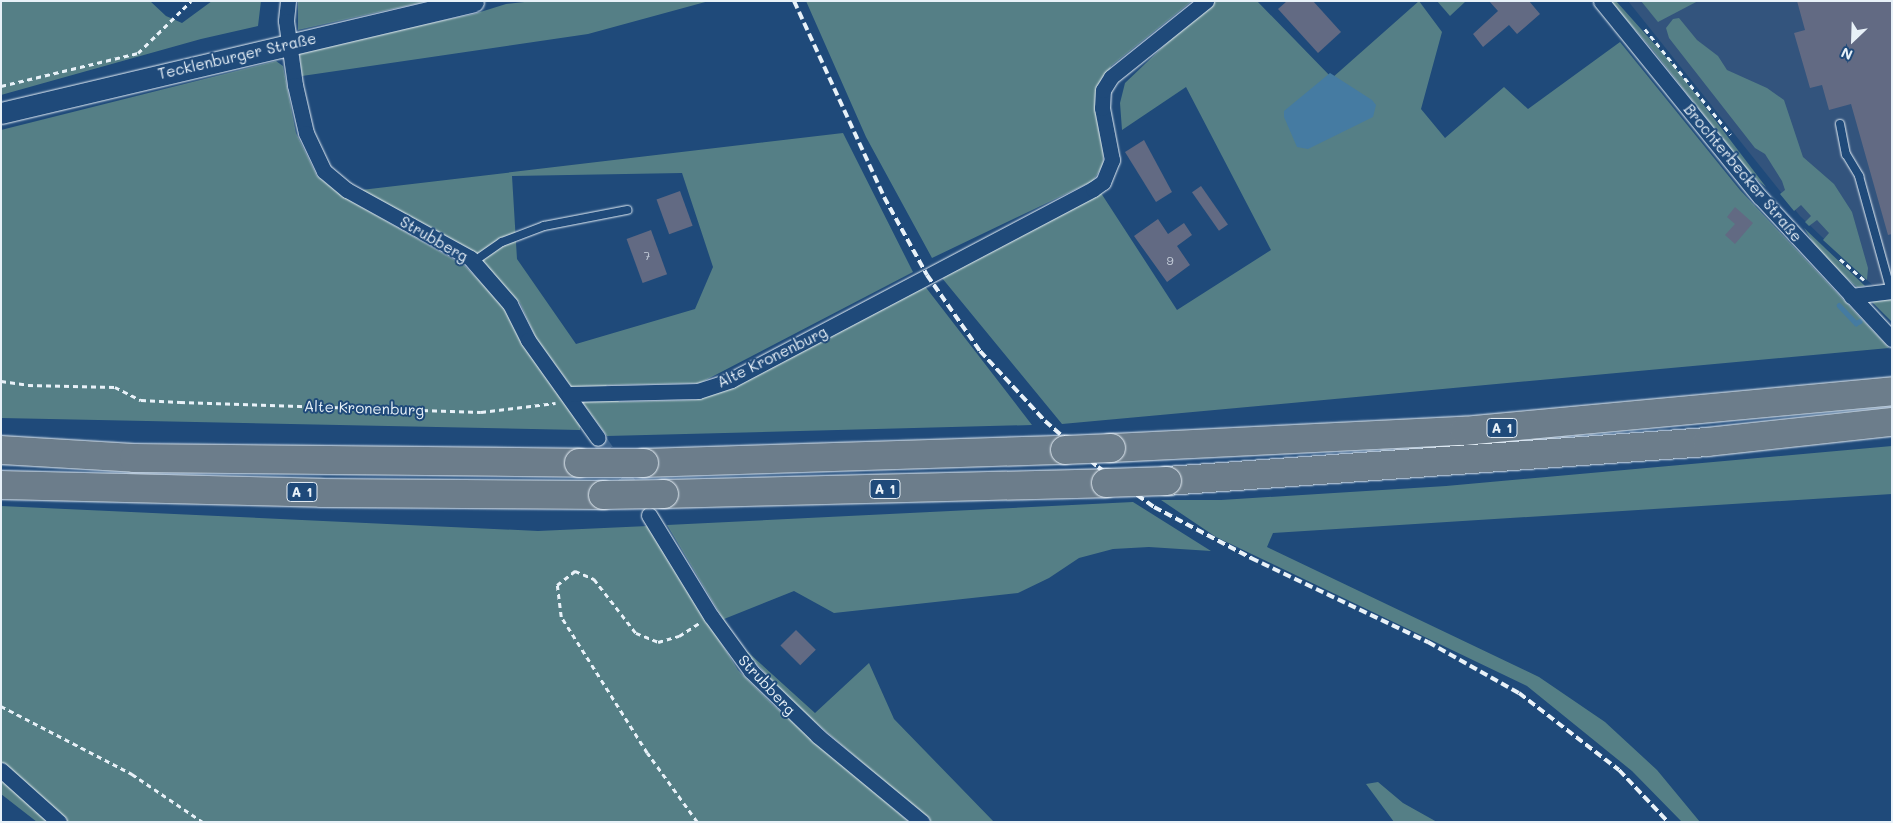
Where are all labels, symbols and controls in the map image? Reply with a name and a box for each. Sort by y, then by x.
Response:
north arrow [1828,15,1878,65]
street label: Tecklenburger Straße [156,29,318,83]
text: N [1838,43,1855,65]
street label: Brochterbecker Straße [1680,100,1806,246]
street label: Strubberg [397,212,471,266]
house number: 7 [644,249,650,263]
house number: 9 [1166,254,1174,268]
street label: Alte Kronenburg [714,323,830,391]
street label: Alte Kronenburg [304,397,424,419]
road number: A 1 [1486,416,1518,439]
road number: A 1 [869,478,901,500]
road number: A 1 [286,481,318,504]
street label: Strubberg [735,651,799,719]

